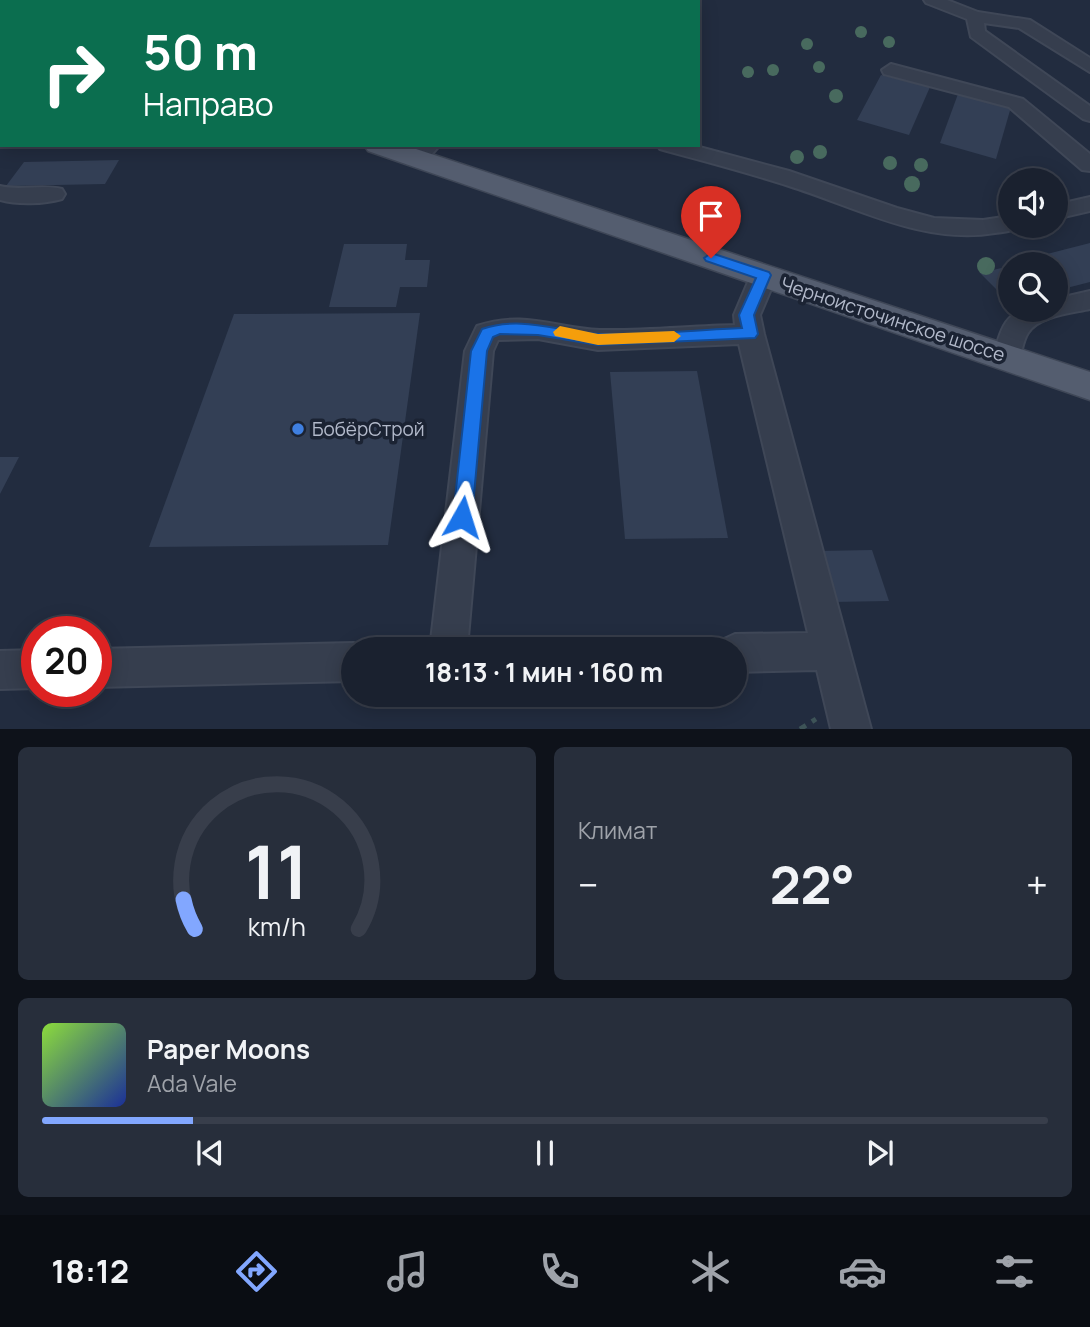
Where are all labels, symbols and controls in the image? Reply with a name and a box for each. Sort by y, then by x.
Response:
text: 50 m [143,18,258,85]
icon: right [28,28,119,119]
text: Направо [143,82,274,126]
map controls [998,168,1068,322]
button: sound [998,168,1068,238]
pin [681,186,741,258]
icon: arrive [692,197,730,235]
button: search [998,252,1068,322]
street label: Черноисточинское шоссе [777,270,1009,368]
place label: БобёрСтрой [312,416,425,442]
marker: БобёрСтрой [290,421,306,437]
position arrow [425,480,499,554]
speed limit sign: 20 [21,616,112,707]
text: 18:13 · 1 мин · 160 m [425,654,663,690]
text: Климат [578,814,657,846]
text: 11 [245,822,309,922]
text: 22° [770,849,855,920]
text: − [578,858,599,910]
text: + [1026,858,1048,910]
text: km/h [248,909,306,944]
text: Paper Moons [147,1031,310,1067]
text: Ada Vale [147,1067,237,1099]
icon: previous [191,1134,229,1172]
icon: pause [526,1134,564,1172]
icon: next [861,1134,899,1172]
icon: directions [232,1247,281,1296]
icon: music [383,1247,432,1296]
icon: phone [535,1247,584,1296]
icon: climate [686,1247,735,1296]
icon: car [838,1247,887,1296]
icon: filters [990,1247,1039,1296]
text: 18:12 [51,1249,129,1293]

